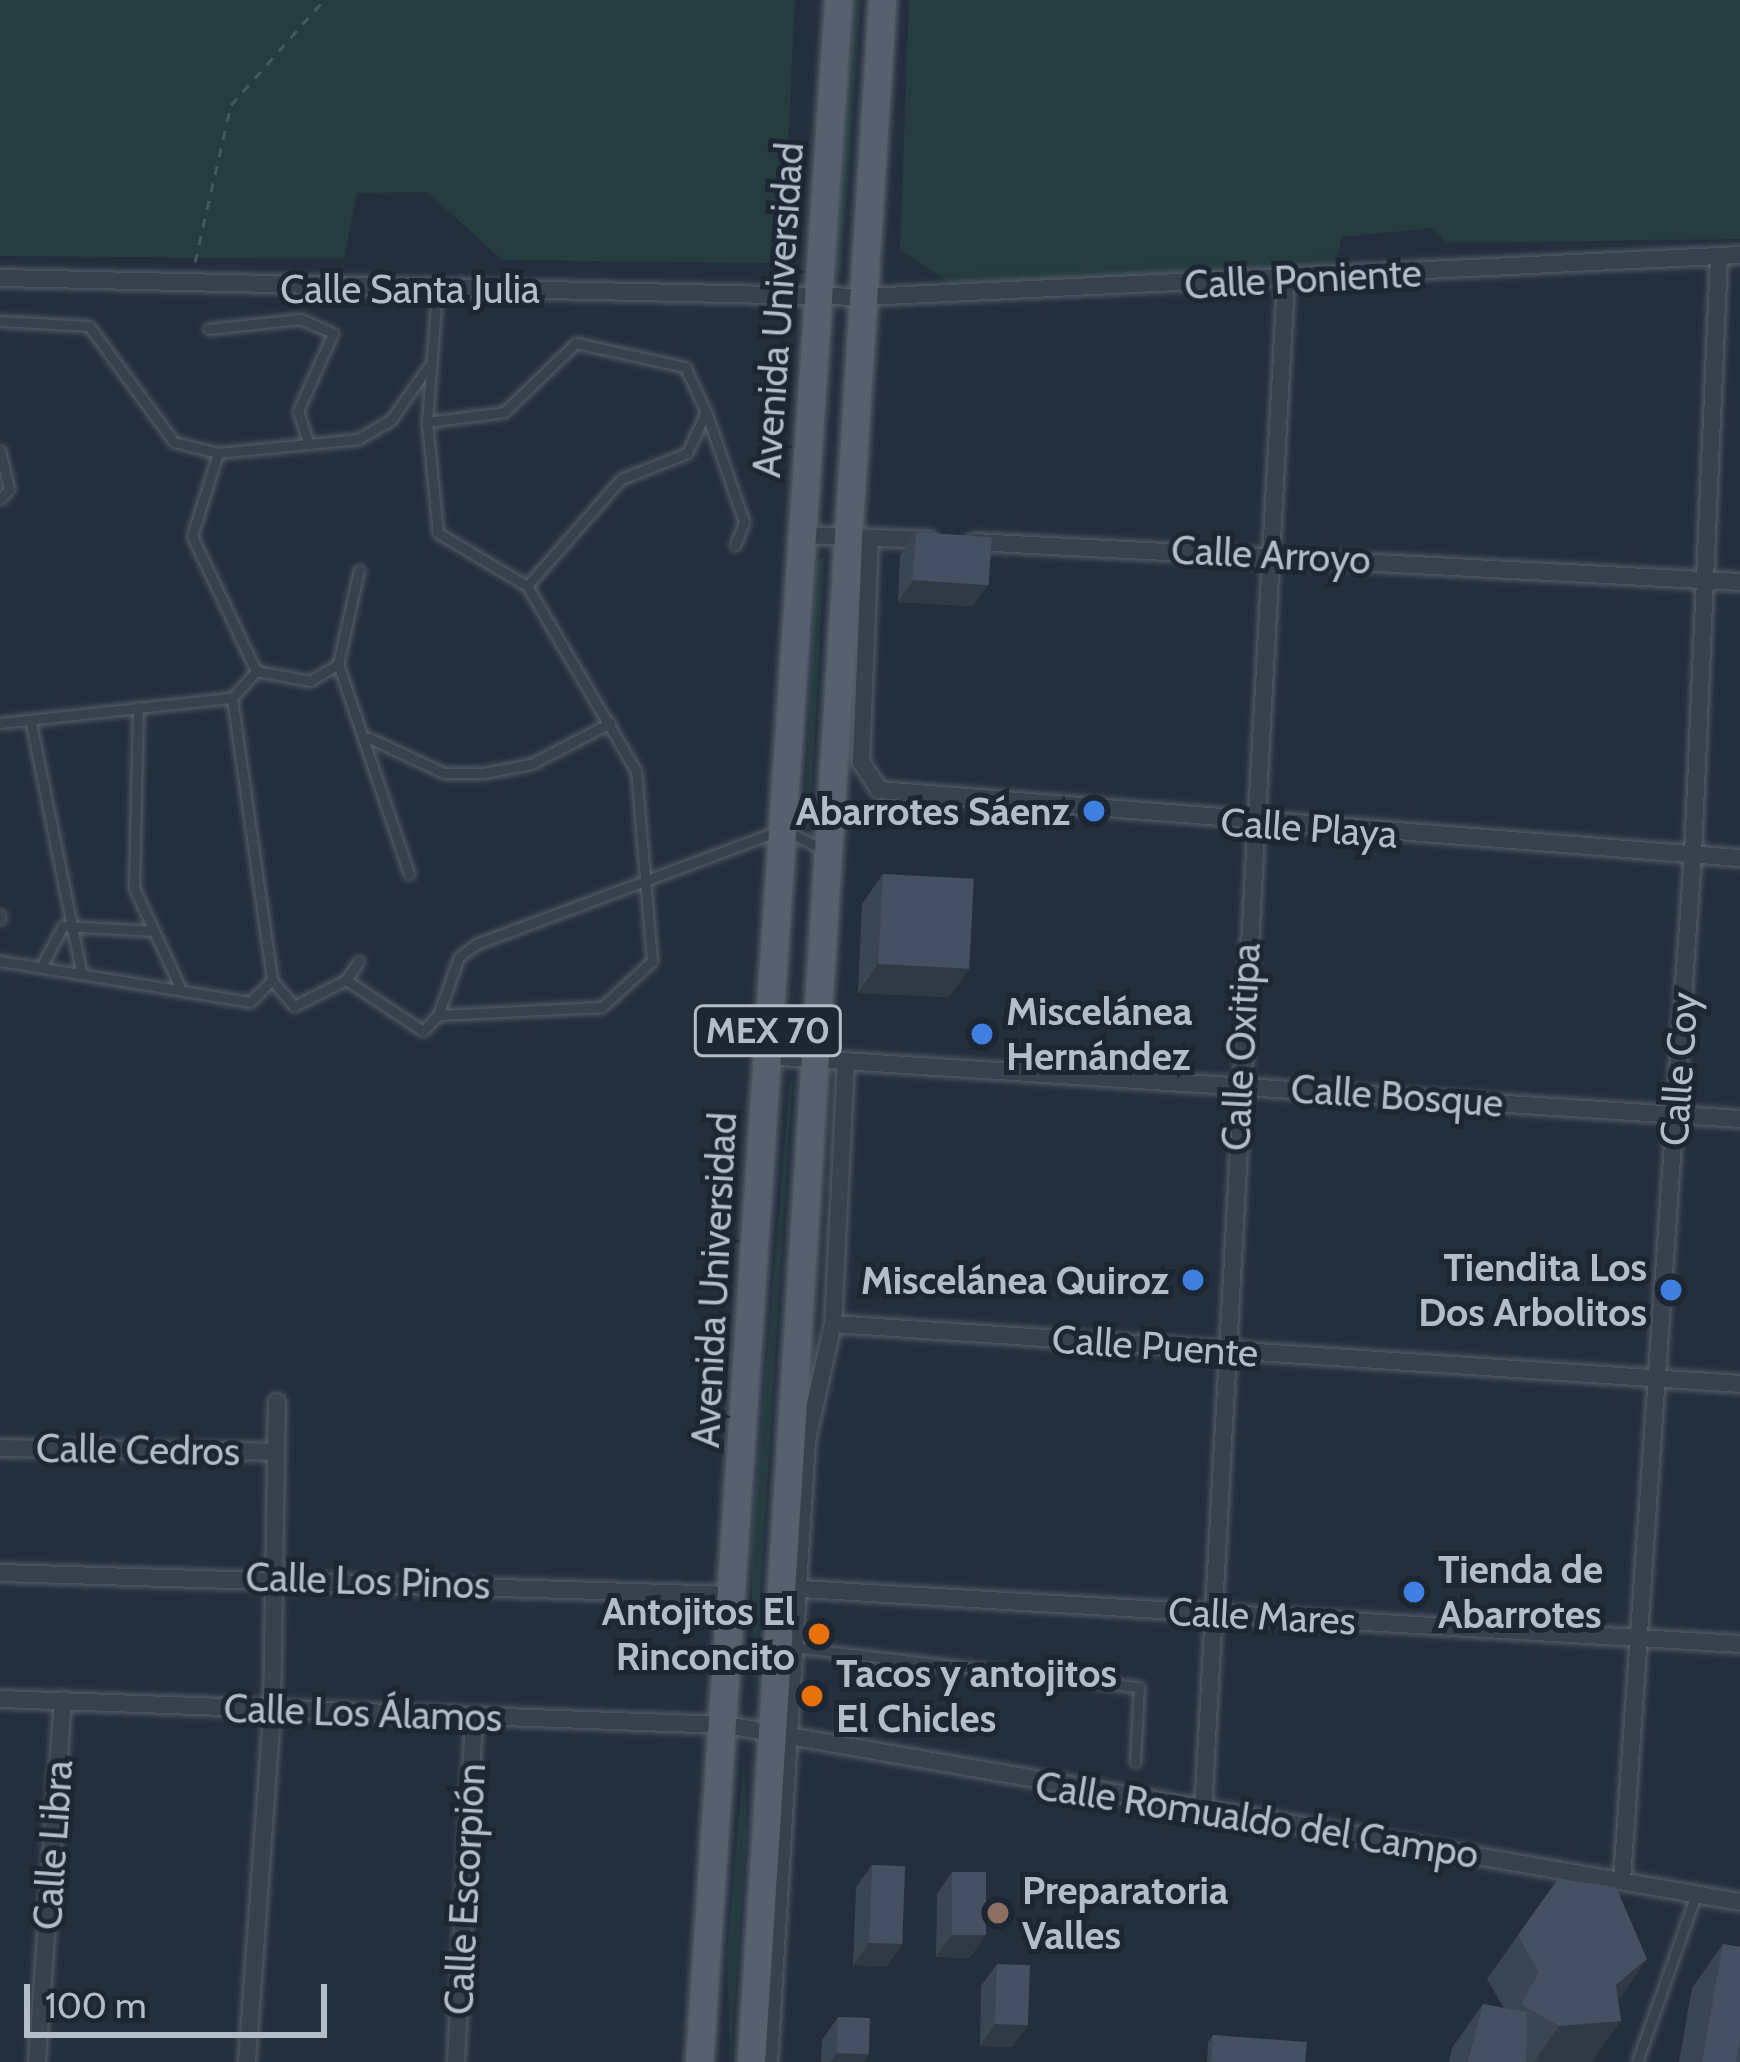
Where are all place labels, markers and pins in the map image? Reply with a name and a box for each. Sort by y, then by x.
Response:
place label: Abarrotes Sáenz [796,788,1070,834]
marker: Abarrotes Sáenz [1081,798,1107,824]
place label: Miscelánea Hernández [1006,989,1192,1080]
marker: Miscelánea Hernández [969,1021,995,1047]
place label: Tiendita Los Dos Arbolitos [1418,1245,1647,1336]
place label: Miscelánea Quiroz [861,1257,1169,1303]
marker: Miscelánea Quiroz [1180,1267,1206,1293]
marker: Tiendita Los Dos Arbolitos [1658,1277,1684,1303]
place label: Tienda de Abarrotes [1438,1547,1603,1638]
marker: Tienda de Abarrotes [1401,1579,1427,1605]
place label: Antojitos El Rinconcito [602,1589,795,1680]
marker: Antojitos El Rinconcito [806,1621,832,1647]
place label: Tacos y antojitos El Chicles [836,1651,1117,1742]
marker: Tacos y antojitos El Chicles [799,1683,825,1709]
place label: Preparatoria Valles [1022,1868,1228,1959]
marker: Preparatoria Valles [985,1900,1011,1926]

